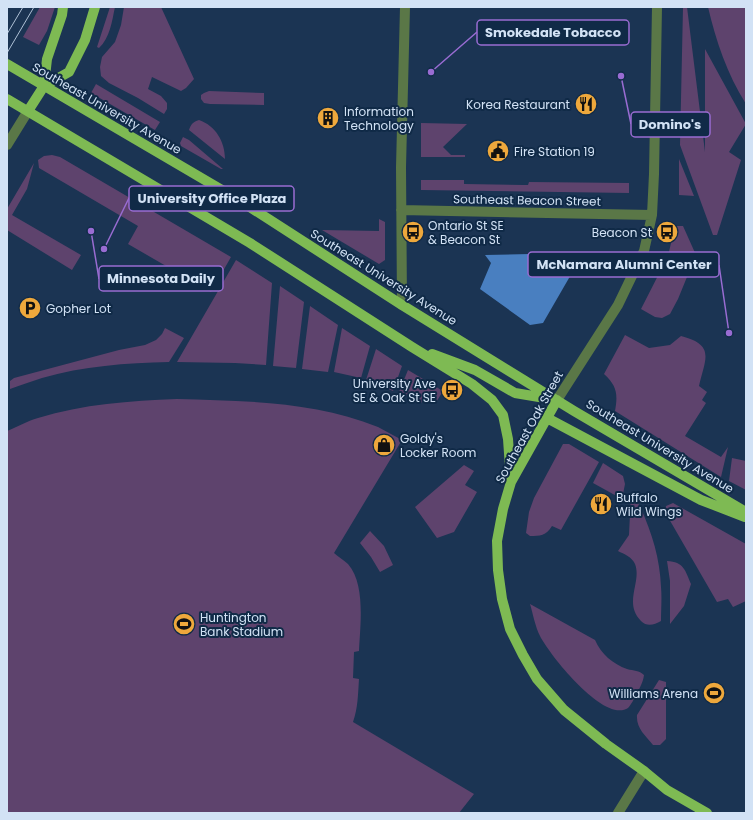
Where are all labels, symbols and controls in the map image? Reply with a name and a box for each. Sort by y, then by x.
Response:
callout: Smokedale Tobacco [477,20,629,45]
text: Smokedale Tobacco [485,23,621,42]
street label: Southeast University Avenue [29,58,185,158]
restaurant icon: Korea Restaurant [573,91,599,117]
place label: Korea Restaurant [466,96,570,113]
place label: Information Technology [344,103,414,134]
building icon: Information Technology [315,105,341,131]
callout: Domino's [631,112,710,137]
text: Domino's [639,115,701,134]
public building icon: Fire Station 19 [485,138,511,164]
place label: Fire Station 19 [514,143,595,160]
callout: University Office Plaza [129,186,294,211]
text: University Office Plaza [138,189,287,208]
street label: Southeast Beacon Street [453,190,601,210]
place label: Ontario St SE & Beacon St [428,217,504,248]
bus stop icon: Ontario St SE & Beacon St [400,219,426,245]
bus stop icon: Beacon St [654,219,680,245]
place label: Beacon St [592,224,652,241]
street label: Southeast University Avenue [307,225,461,329]
callout: McNamara Alumni Center [528,252,719,277]
text: McNamara Alumni Center [537,255,712,274]
callout: Minnesota Daily [99,266,223,291]
text: Minnesota Daily [107,269,216,288]
parking icon: Gopher Lot [17,295,43,321]
place label: Gopher Lot [46,300,111,317]
street label: Southeast Oak Street [491,368,567,486]
place label: University Ave SE & Oak St SE [353,375,436,406]
bus stop icon: University Ave SE & Oak St SE [439,377,465,403]
street label: Southeast University Avenue [583,395,737,497]
place label: Goldy's Locker Room [400,430,476,461]
shop icon: Goldy's Locker Room [371,432,397,458]
place label: Buffalo Wild Wings [616,489,682,520]
restaurant icon: Buffalo Wild Wings [588,491,614,517]
place label: Huntington Bank Stadium [200,609,283,640]
sports icon: Huntington Bank Stadium [171,611,197,637]
sports icon: Williams Arena [701,680,727,706]
place label: Williams Arena [609,685,698,702]

